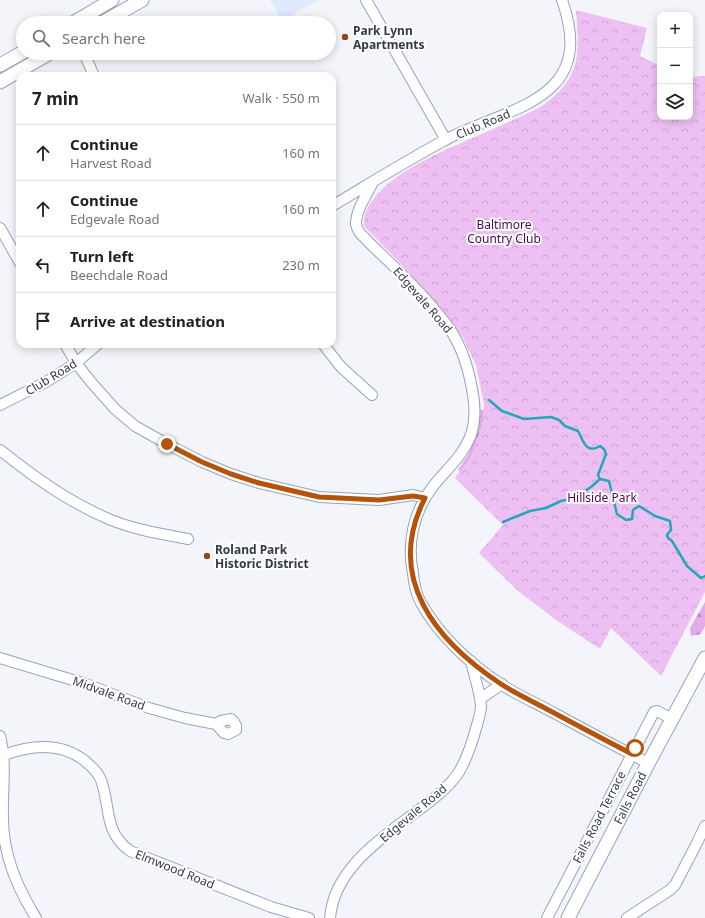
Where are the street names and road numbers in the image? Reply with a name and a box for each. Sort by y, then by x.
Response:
street label: Club Road [453,105,513,143]
street label: Edgevale Road [389,263,457,337]
street label: Club Road [22,355,80,399]
street label: Midvale Road [70,672,148,714]
street label: Falls Road Terrace [568,768,630,866]
street label: Falls Road [610,769,650,827]
street label: Edgevale Road [376,780,450,846]
street label: Elmwood Road [133,845,217,893]

